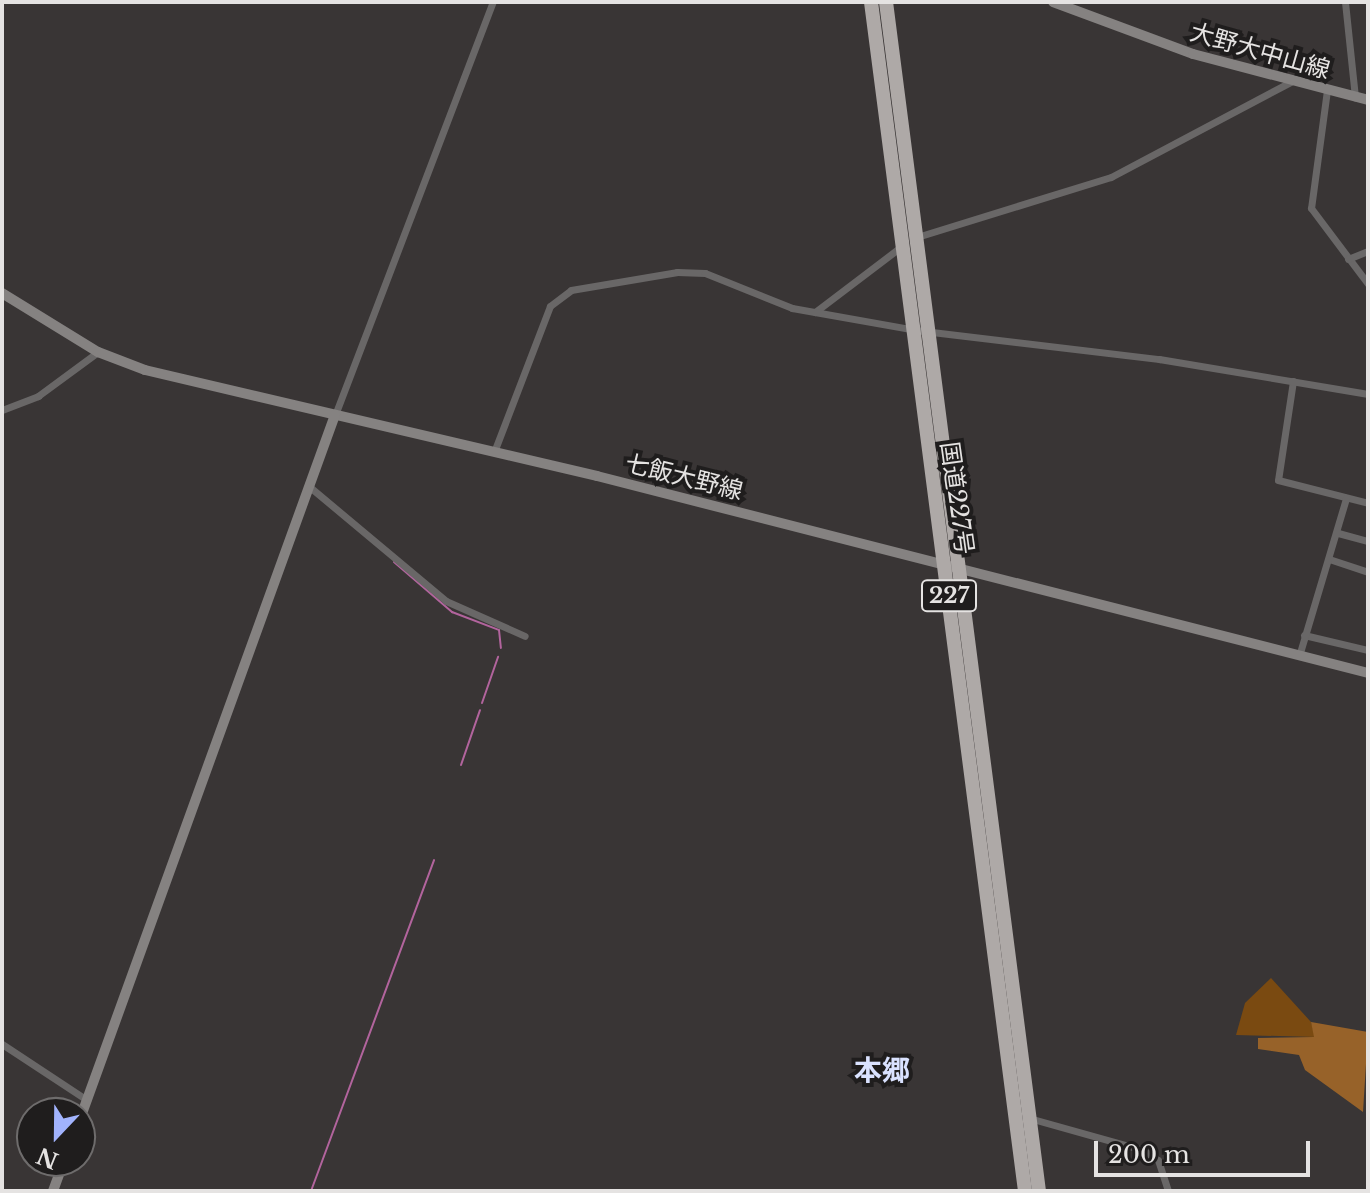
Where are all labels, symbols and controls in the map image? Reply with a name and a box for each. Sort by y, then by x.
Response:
street label: 大野大中山線 [1187,17,1333,85]
street label: 国道227号 [935,440,979,556]
street label: 七飯大野線 [622,449,746,505]
road number: 227 [921,578,977,614]
district label: 本郷 [854,1054,910,1088]
north arrow [16,1097,96,1177]
scale bar [1098,1125,1314,1175]
text: 200 m [1108,1140,1190,1169]
text: N [33,1141,62,1174]

